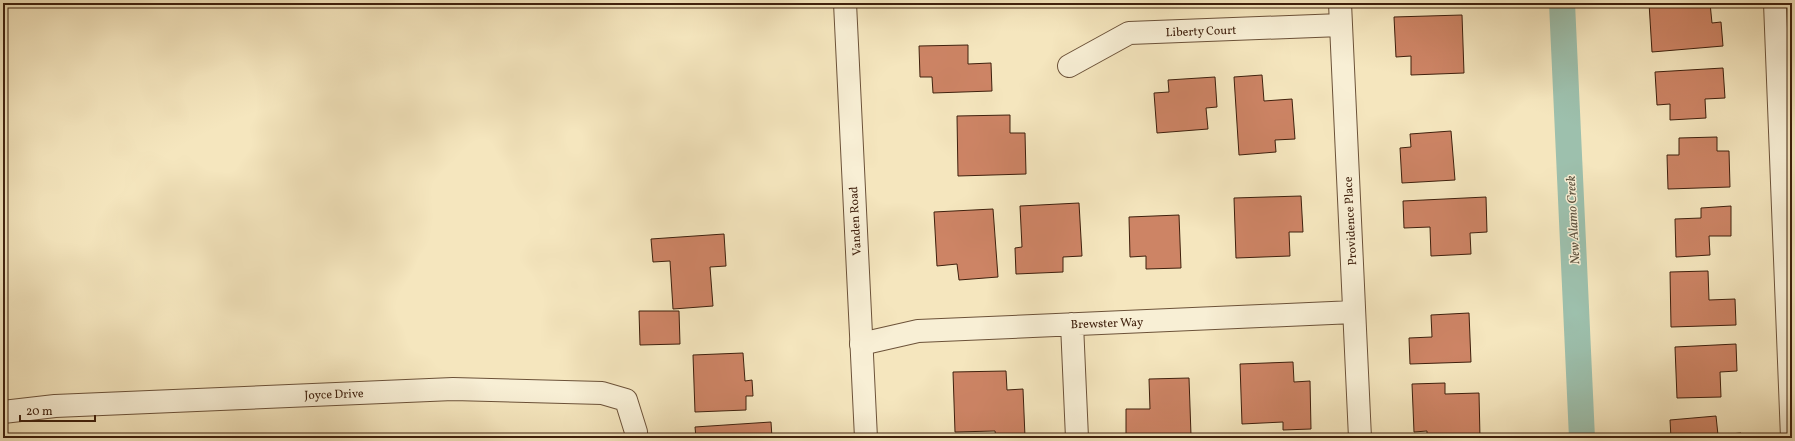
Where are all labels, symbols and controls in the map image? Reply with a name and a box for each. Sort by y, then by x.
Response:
street label: Liberty Court [1165,23,1237,41]
water label: New Alamo Creek [1563,175,1585,265]
street label: Providence Place [1341,176,1361,266]
street label: Vanden Road [846,186,866,256]
street label: Brewster Way [1070,315,1144,333]
street label: Joyce Drive [304,386,364,404]
scale bar [20,397,95,423]
text: 20 m [26,404,53,420]

